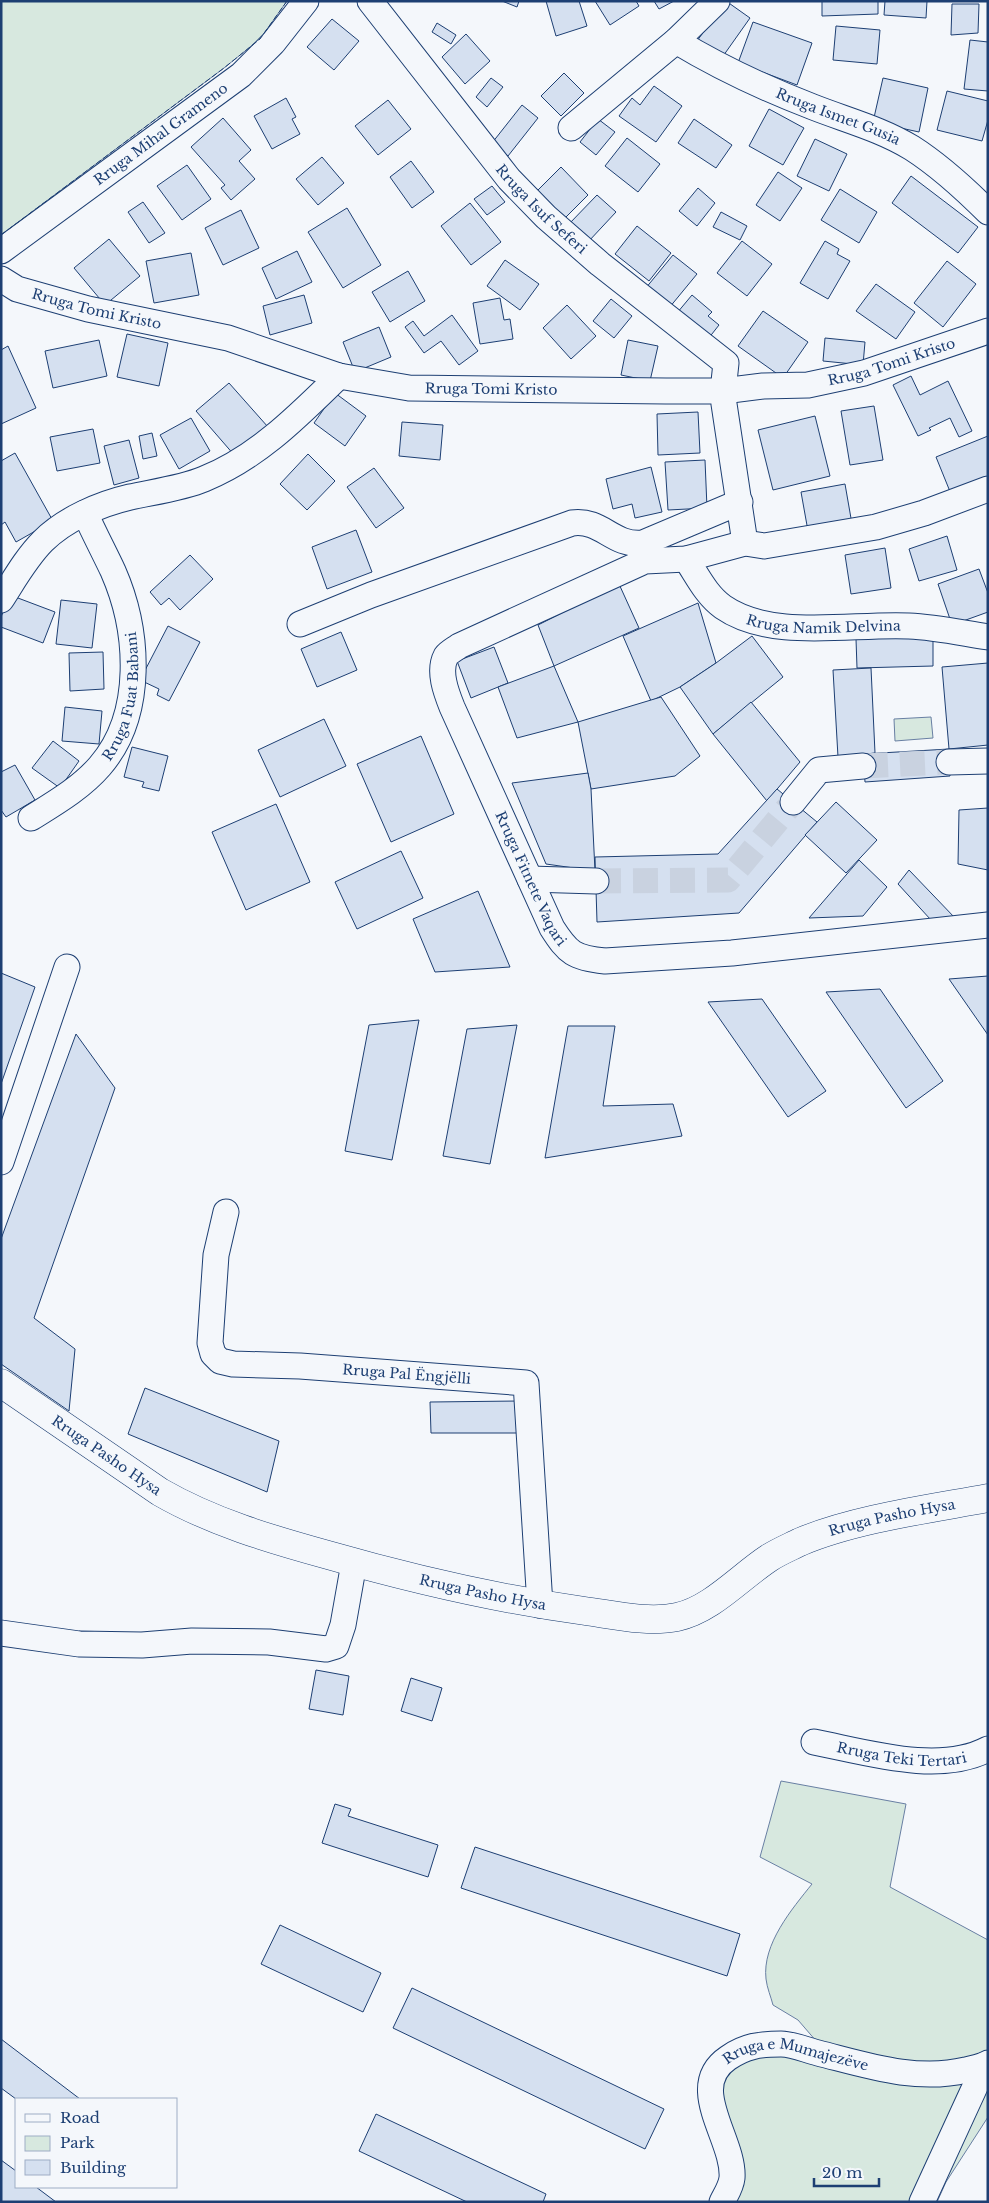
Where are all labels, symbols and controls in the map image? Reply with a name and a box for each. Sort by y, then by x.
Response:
street label: Rruga Mihal Grameno [90,79,231,189]
street label: Rruga Ismet Gusia [773,84,904,149]
street label: Rruga Isuf Seferi [492,161,591,258]
street label: Rruga Tomi Kristo [30,285,163,333]
street label: Rruga Tomi Kristo [826,334,958,390]
street label: Rruga Tomi Kristo [425,379,557,399]
street label: Rruga Namik Delvina [744,610,901,637]
street label: Rruga Fuat Babani [98,631,142,764]
street label: Rruga Fitnete Vaqari [491,808,571,950]
street label: Rruga Pal Ëngjëlli [342,1360,472,1388]
street label: Rruga Pasho Hysa [48,1411,165,1499]
street label: Rruga Pasho Hysa [826,1495,957,1540]
street label: Rruga Pasho Hysa [418,1570,548,1614]
street label: Rruga Teki Tertari [835,1738,968,1770]
street label: Rruga e Mumajezëve [719,2034,870,2075]
legend [15,2098,178,2188]
text: Road [60,2108,100,2127]
text: Park [60,2133,96,2152]
scale bar [814,2156,879,2188]
text: Building [60,2158,127,2177]
text: 20 m [822,2163,862,2182]

